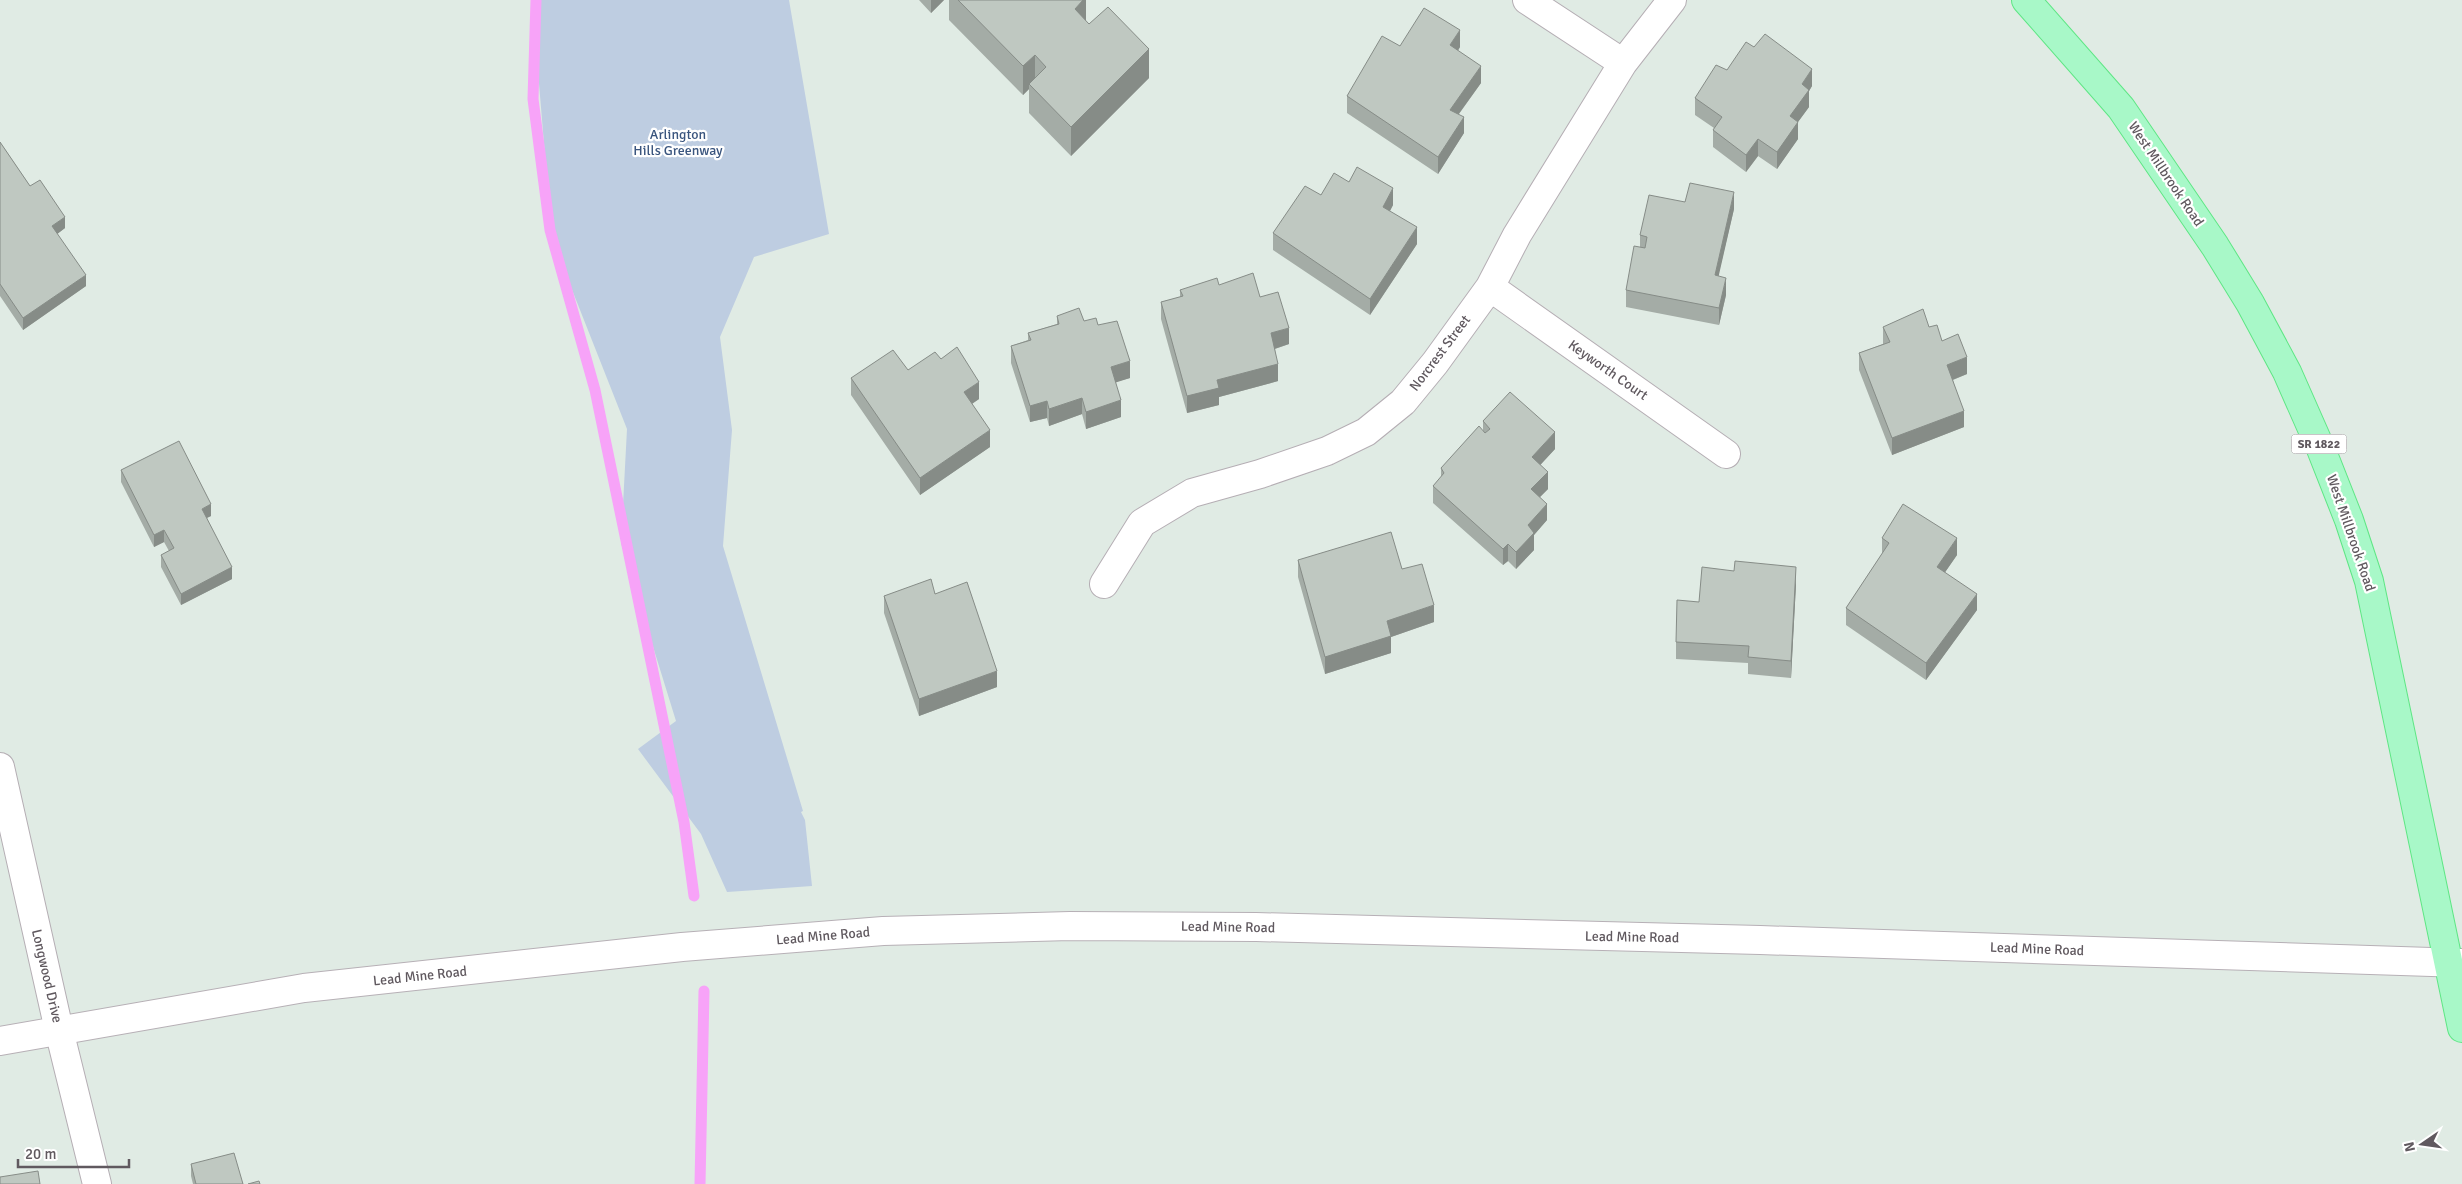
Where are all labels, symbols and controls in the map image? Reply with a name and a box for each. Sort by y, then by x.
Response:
street label: West Millbrook Road [2125,118,2207,230]
park label: Arlington Hills Greenway [633,126,723,159]
street label: Norcrest Street [1406,312,1474,394]
street label: Keyworth Court [1565,336,1651,404]
road number: SR 1822 [2292,434,2346,454]
street label: West Millbrook Road [2323,472,2379,594]
street label: Lead Mine Road [1181,918,1275,936]
street label: Lead Mine Road [775,923,871,949]
street label: Longwood Drive [28,928,66,1024]
street label: Lead Mine Road [1585,928,1679,946]
street label: Lead Mine Road [1990,939,2084,959]
street label: Lead Mine Road [372,963,468,989]
north arrow [2397,1119,2447,1169]
scale bar [18,1136,129,1168]
text: N [2400,1140,2419,1153]
text: 20 m [25,1145,56,1163]

